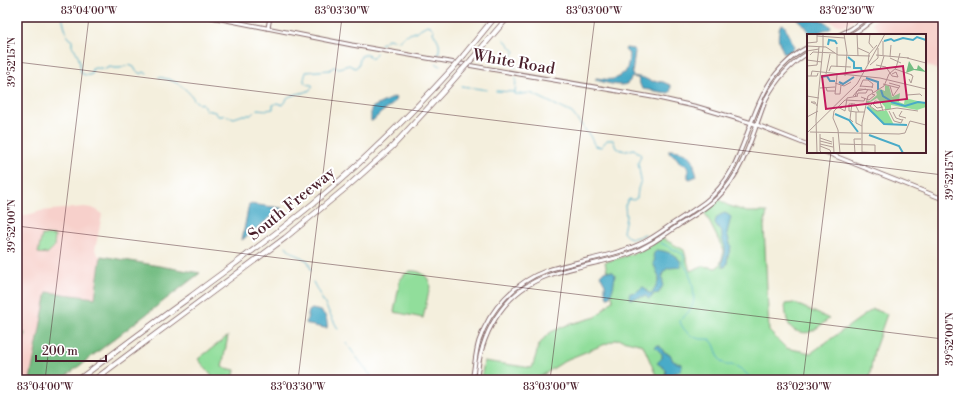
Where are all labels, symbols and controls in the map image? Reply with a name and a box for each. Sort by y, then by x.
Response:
text: 83°04'00"W [61,5,118,17]
text: 83°03'30"W [315,5,370,17]
text: 83°03'00"W [566,5,623,17]
text: 83°02'30"W [820,5,875,17]
inset map [807,34,926,153]
text: 39°52'15"N [6,37,18,87]
street label: White Road [470,45,557,79]
text: 39°52'15"N [944,150,956,200]
street label: South Freeway [244,162,339,245]
text: 39°52'00"N [6,199,18,253]
text: 39°52'00"N [944,312,956,366]
scale bar [36,337,106,363]
text: 200 m [42,344,78,359]
text: 83°04'00"W [17,381,74,393]
text: 83°03'30"W [271,381,326,393]
text: 83°03'00"W [523,381,580,393]
text: 83°02'30"W [777,381,832,393]

